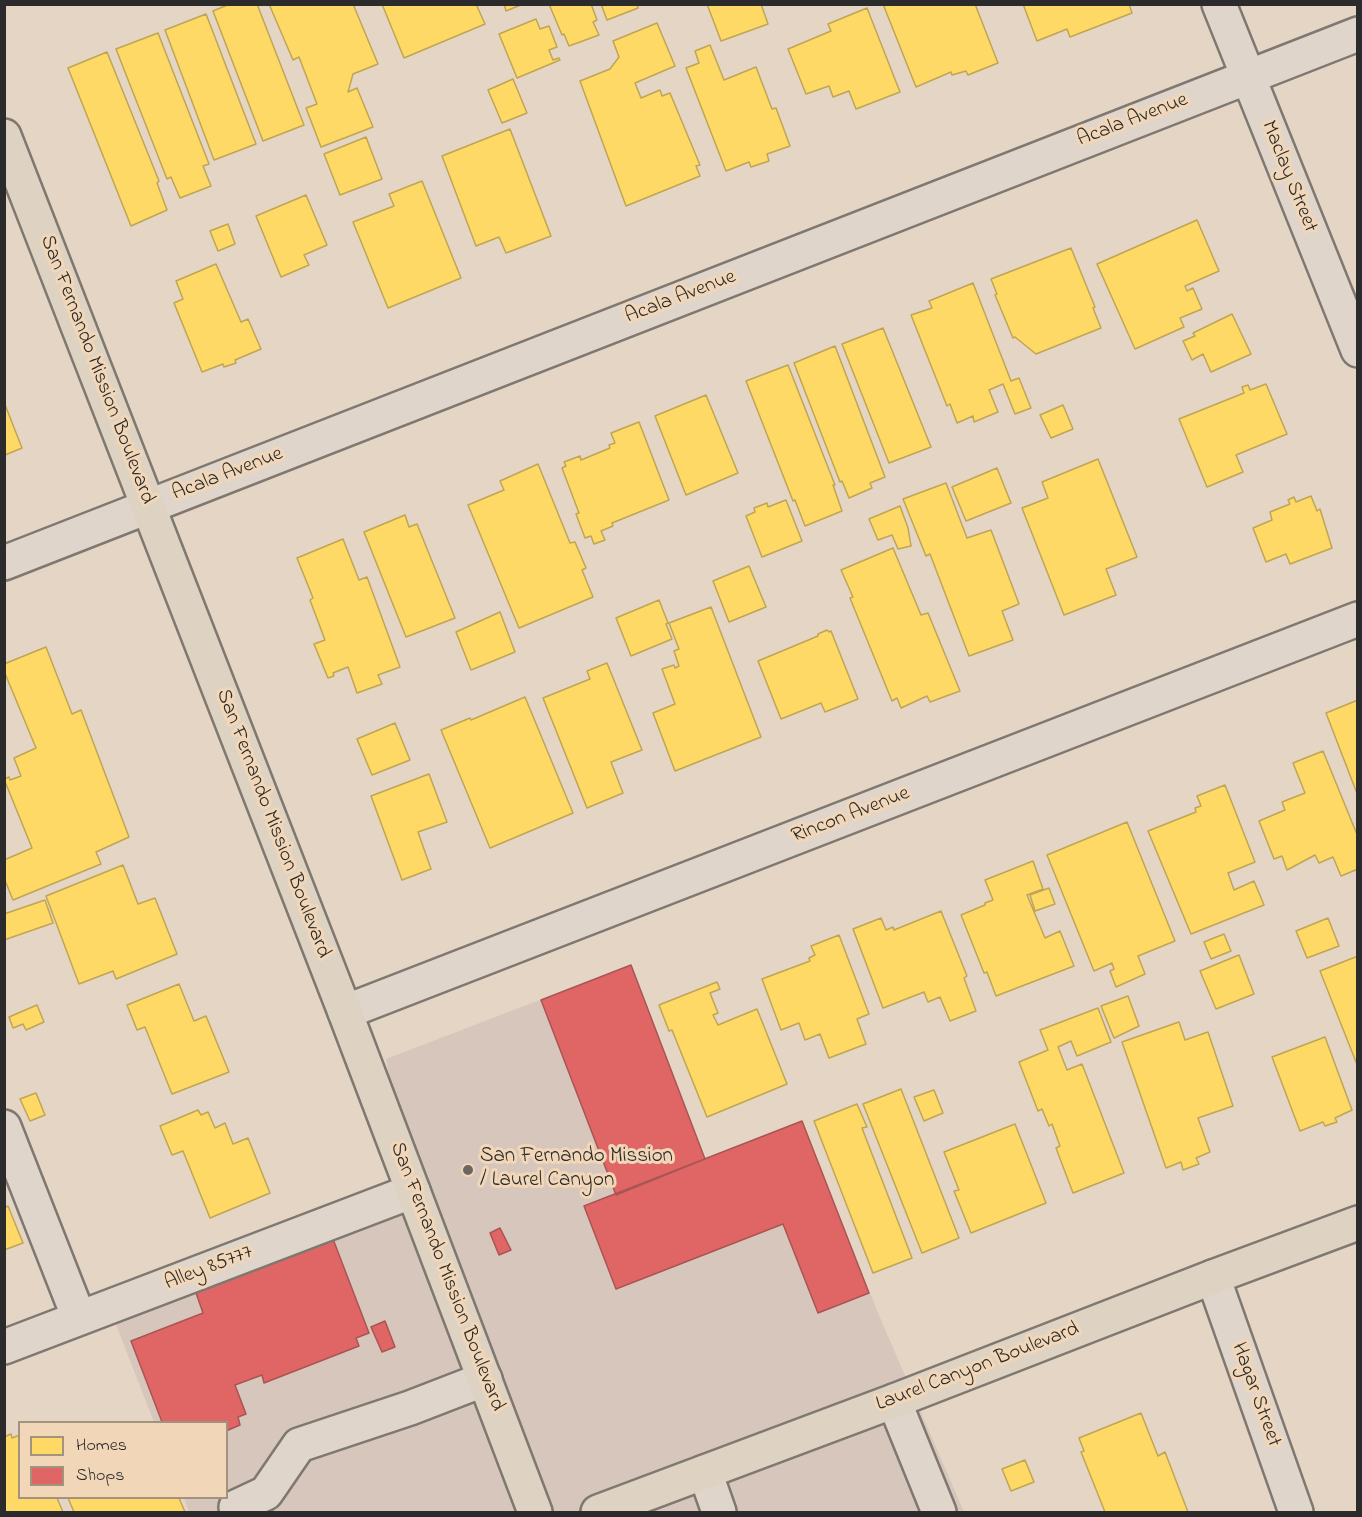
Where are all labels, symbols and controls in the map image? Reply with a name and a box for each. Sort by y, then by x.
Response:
street label: Acala Avenue [1074,88,1192,154]
street label: Maclay Street [1254,118,1322,236]
street label: San Fernando Mission Boulevard [33,232,159,508]
street label: Acala Avenue [622,265,740,331]
street label: Acala Avenue [169,442,287,508]
street label: San Fernando Mission Boulevard [209,686,335,962]
street label: Rincon Avenue [788,782,914,850]
street label: San Fernando Mission Boulevard [383,1139,509,1415]
place label: San Fernando Mission / Laurel Canyon [480,1145,673,1195]
marker: San Fernando Mission / Laurel Canyon [461,1163,475,1177]
street label: Alley 85777 [161,1241,257,1297]
street label: Laurel Canyon Boulevard [873,1318,1083,1418]
street label: Hagar Street [1225,1339,1285,1451]
legend [18,1421,228,1499]
text: Homes [76,1433,127,1459]
text: Shops [76,1463,124,1489]

